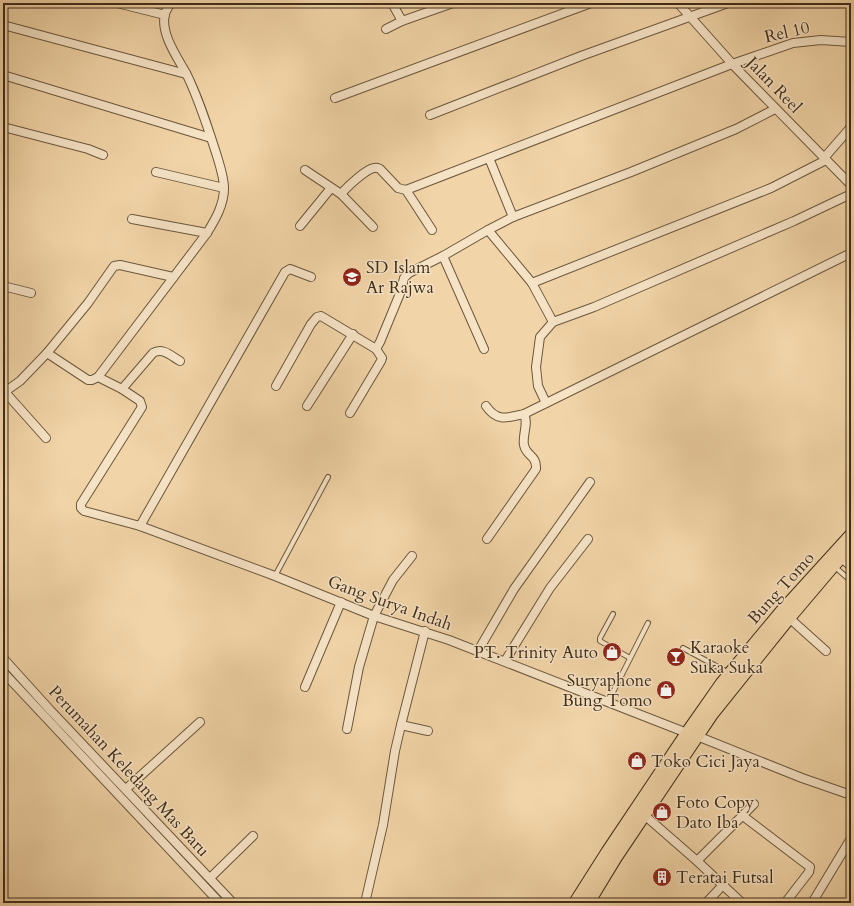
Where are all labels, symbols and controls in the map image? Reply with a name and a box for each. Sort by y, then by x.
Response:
street label: Rel 10 [762,16,812,48]
street label: Jalan Reel [739,49,807,119]
place label: SD Islam Ar Rajwa [366,256,434,299]
school or university icon: SD Islam Ar Rajwa [341,266,363,288]
street label: Bung Tomo [742,547,820,629]
street label: Gang Surya Indah [325,570,456,636]
place label: Karaoke Suka Suka [690,636,764,679]
place label: PT. Trinity Auto [474,641,598,664]
shop icon: PT. Trinity Auto [601,641,623,663]
bar icon: Karaoke Suka Suka [665,646,687,668]
place label: Suryaphone Bung Tomo [562,669,652,712]
shop icon: Suryaphone Bung Tomo [655,679,677,701]
street label: Perumahan Keledang Mas Baru [43,680,215,862]
shop icon: Toko Cici Jaya [626,750,648,772]
place label: Toko Cici Jaya [651,750,760,773]
place label: Foto Copy Dato Iba [676,791,754,834]
shop icon: Foto Copy Dato Iba [651,801,673,823]
building icon: Teratai Futsal [651,866,673,888]
place label: Teratai Futsal [676,866,774,889]

